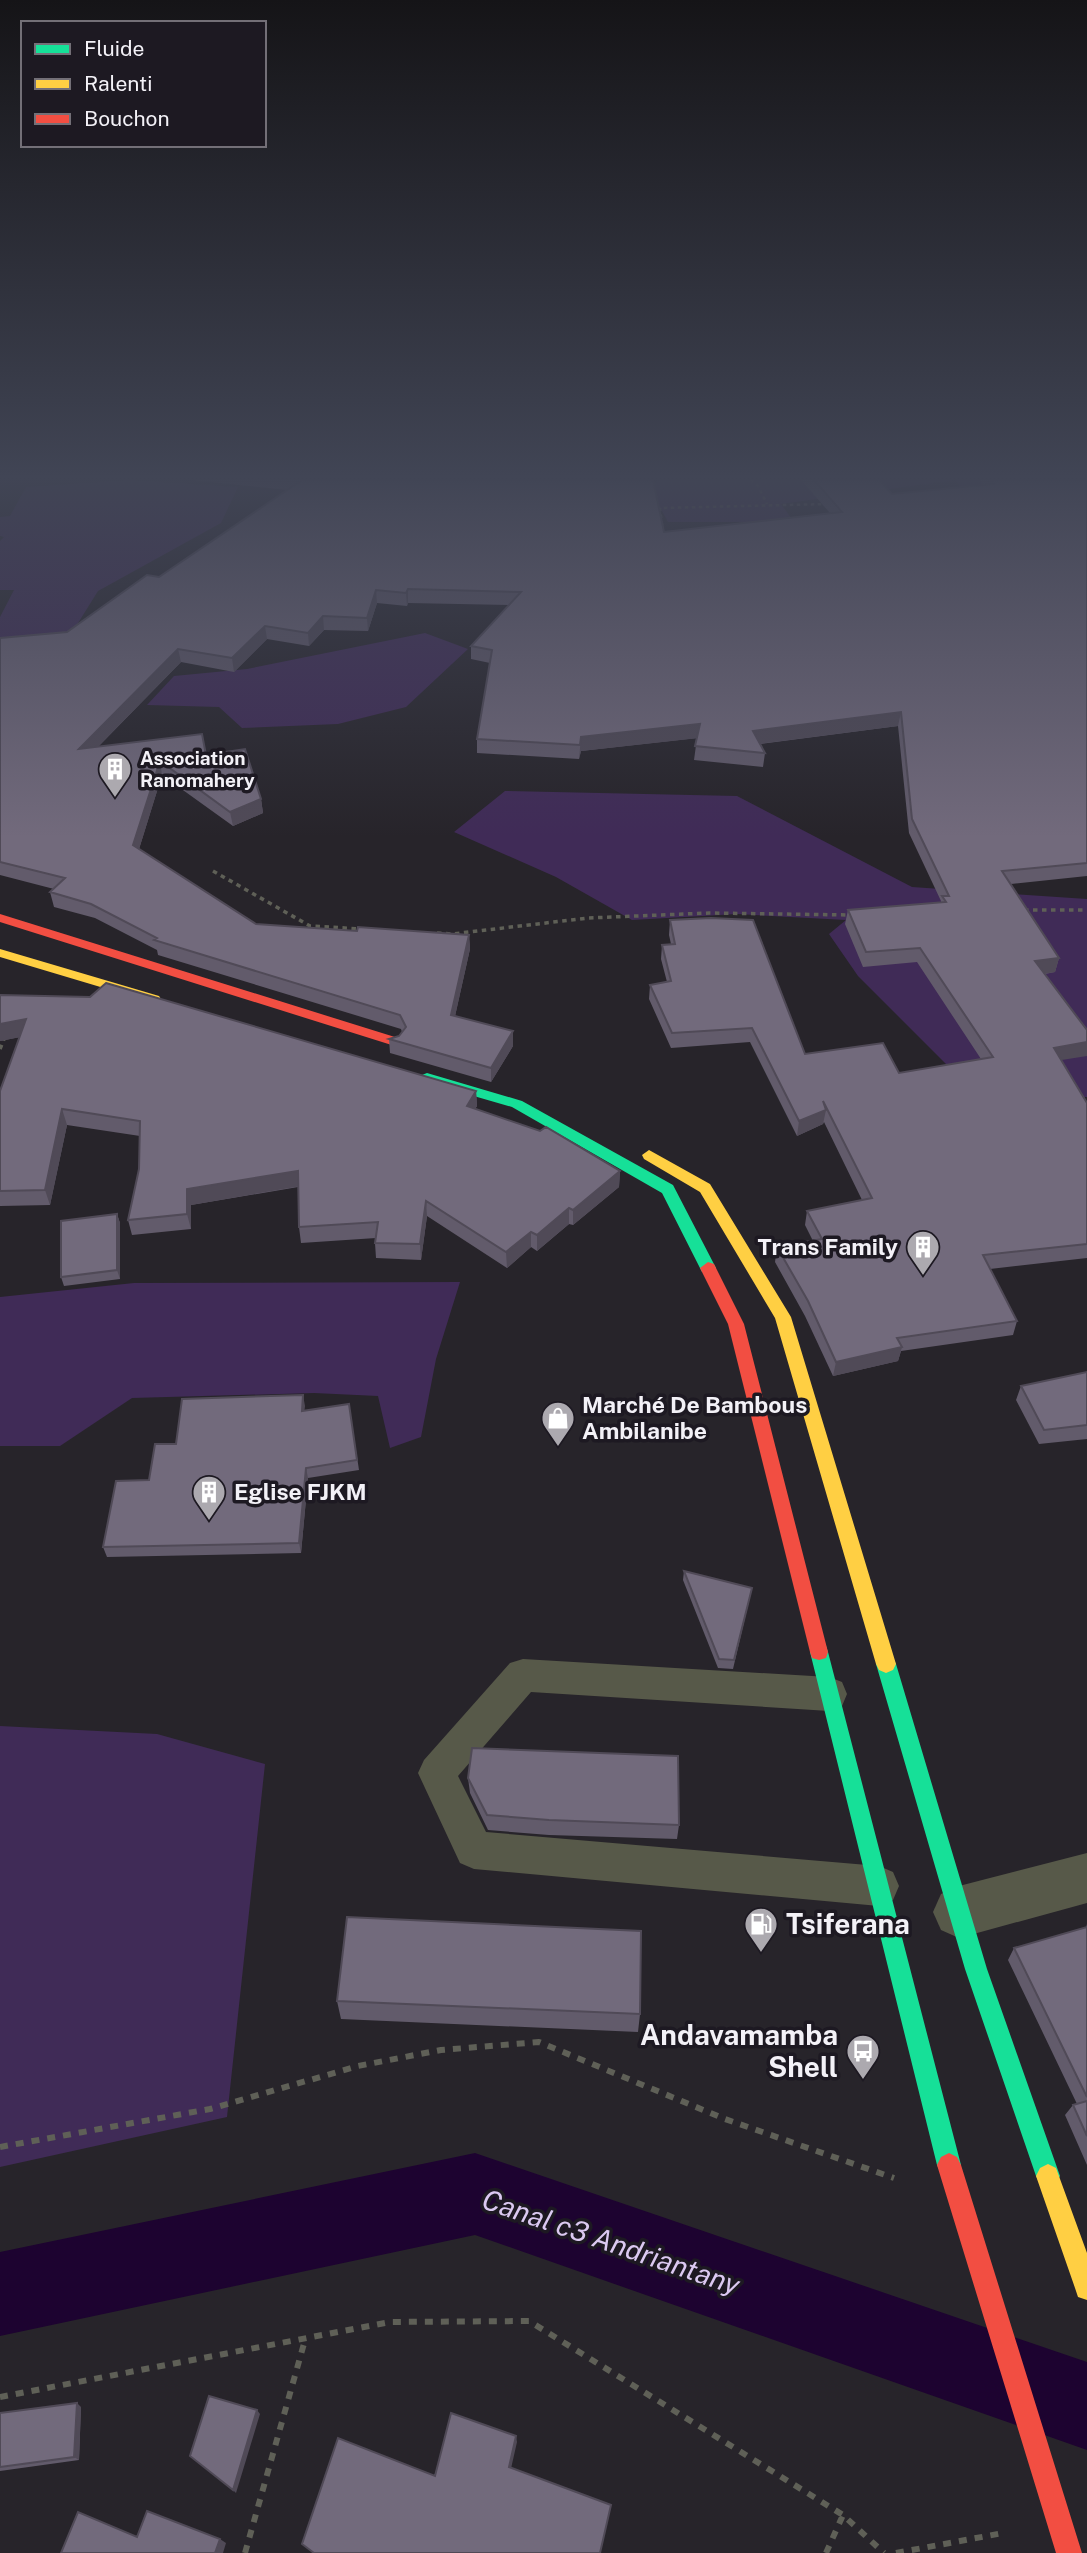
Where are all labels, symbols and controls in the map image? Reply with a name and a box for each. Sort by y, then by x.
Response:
legend [21,21,266,147]
text: Fluide [84,36,144,61]
text: Ralenti [84,71,152,96]
text: Bouchon [84,106,170,131]
place label: Association Ranomahery [140,747,255,791]
building icon: Association Ranomahery [96,750,134,799]
building icon: Trans Family [904,1228,942,1277]
place label: Trans Family [758,1233,898,1260]
place label: Marché De Bambous Ambilanibe [582,1391,807,1444]
shop icon: Marché De Bambous Ambilanibe [539,1399,577,1448]
building icon: Eglise FJKM [190,1473,228,1522]
place label: Eglise FJKM [234,1478,367,1505]
fuel station icon: Tsiferana [742,1905,780,1954]
place label: Tsiferana [786,1907,910,1940]
place label: Andavamamba Shell [640,2018,838,2083]
bus stop icon: Andavamamba Shell [844,2032,882,2081]
water label: Canal c3 Andriantany [478,2182,745,2301]

